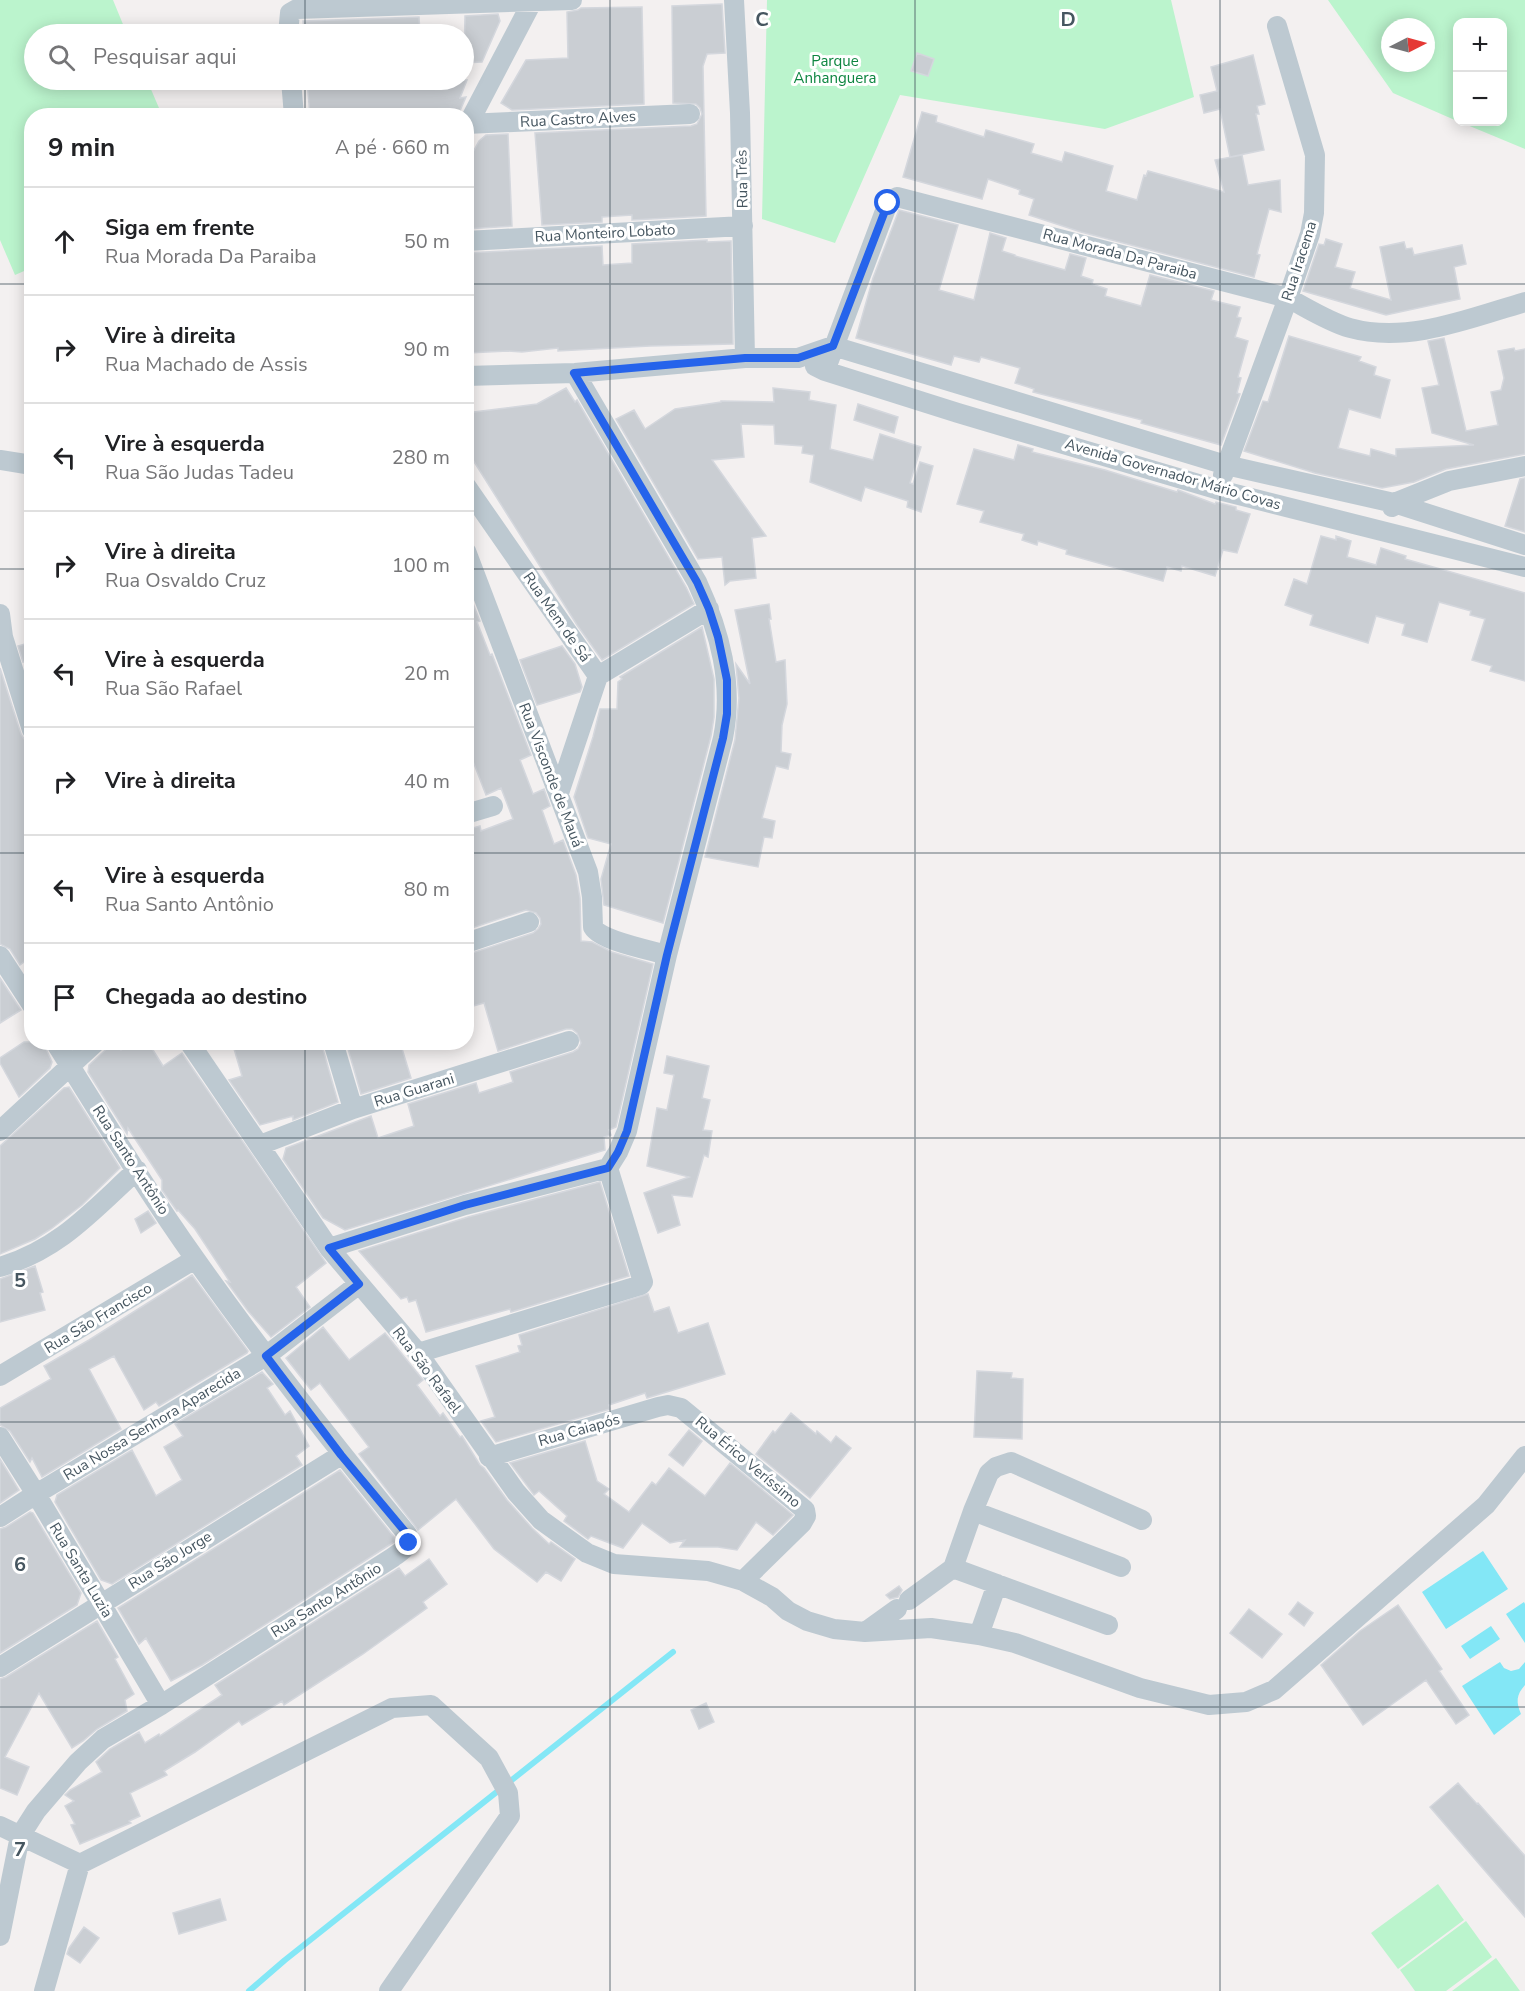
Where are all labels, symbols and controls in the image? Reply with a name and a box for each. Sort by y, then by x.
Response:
text: C [755,6,769,33]
text: D [1060,6,1076,33]
north arrow [1381,18,1435,72]
map controls [1453,18,1507,126]
button: + [1453,18,1507,72]
search box [24,24,474,90]
icon: search [45,41,78,74]
text: Pesquisar aqui [93,42,237,72]
park label: Parque Anhanguera [794,51,876,88]
button: − [1453,72,1507,126]
street label: Rua Castro Alves [520,106,636,132]
text: 9 min [48,130,115,165]
text: A pé · 660 m [335,134,450,161]
street label: Rua Três [731,150,753,208]
route start [874,189,900,215]
text: Siga em frente [105,213,254,243]
street label: Rua Iracema [1277,218,1321,304]
street label: Rua Monteiro Lobato [534,219,676,247]
street label: Rua Morada Da Paraiba [1041,224,1199,284]
icon: ahead [48,225,81,258]
text: 50 m [404,228,450,255]
text: Rua Morada Da Paraiba [105,243,317,270]
text: Vire à direita [105,321,236,351]
icon: right [48,333,81,366]
text: 90 m [404,336,450,363]
text: Rua Machado de Assis [105,351,308,378]
text: Vire à esquerda [105,429,265,459]
street label: Avenida Governador Mário Covas [1063,434,1283,514]
icon: left [48,441,81,474]
text: 280 m [392,444,450,471]
text: Rua São Judas Tadeu [105,459,294,486]
text: Vire à direita [105,537,236,567]
icon: right [48,549,81,582]
text: 100 m [392,552,450,579]
text: Rua Osvaldo Cruz [105,567,266,594]
street label: Rua Mem de Sá [519,568,595,666]
text: Vire à esquerda [105,645,265,675]
icon: left [48,657,81,690]
text: 20 m [404,660,450,687]
text: Rua São Rafael [105,675,242,702]
street label: Rua Visconde de Mauá [514,700,588,850]
icon: right [48,765,81,798]
text: Vire à direita [105,766,236,796]
text: 40 m [404,768,450,795]
text: Vire à esquerda [105,861,265,891]
icon: left [48,873,81,906]
text: 80 m [404,876,450,903]
text: Rua Santo Antônio [105,891,274,918]
icon: arrive [48,981,81,1014]
text: Chegada ao destino [105,982,307,1012]
street label: Rua Guarani [372,1068,456,1112]
street label: Rua Santo Antônio [88,1101,174,1219]
text: 5 [14,1267,26,1294]
street label: Rua São Francisco [40,1278,156,1358]
street label: Rua São Rafael [388,1323,466,1418]
street label: Rua Nossa Senhora Aparecida [60,1363,244,1485]
street label: Rua Caiapós [536,1409,622,1451]
street label: Rua Érico Veríssimo [691,1412,805,1512]
street label: Rua Santa Luzia [45,1519,117,1621]
street label: Rua São Jorge [124,1526,216,1594]
route end [395,1529,421,1555]
text: 6 [14,1551,26,1578]
street label: Rua Santo Antônio [267,1558,385,1642]
text: 7 [14,1836,26,1863]

